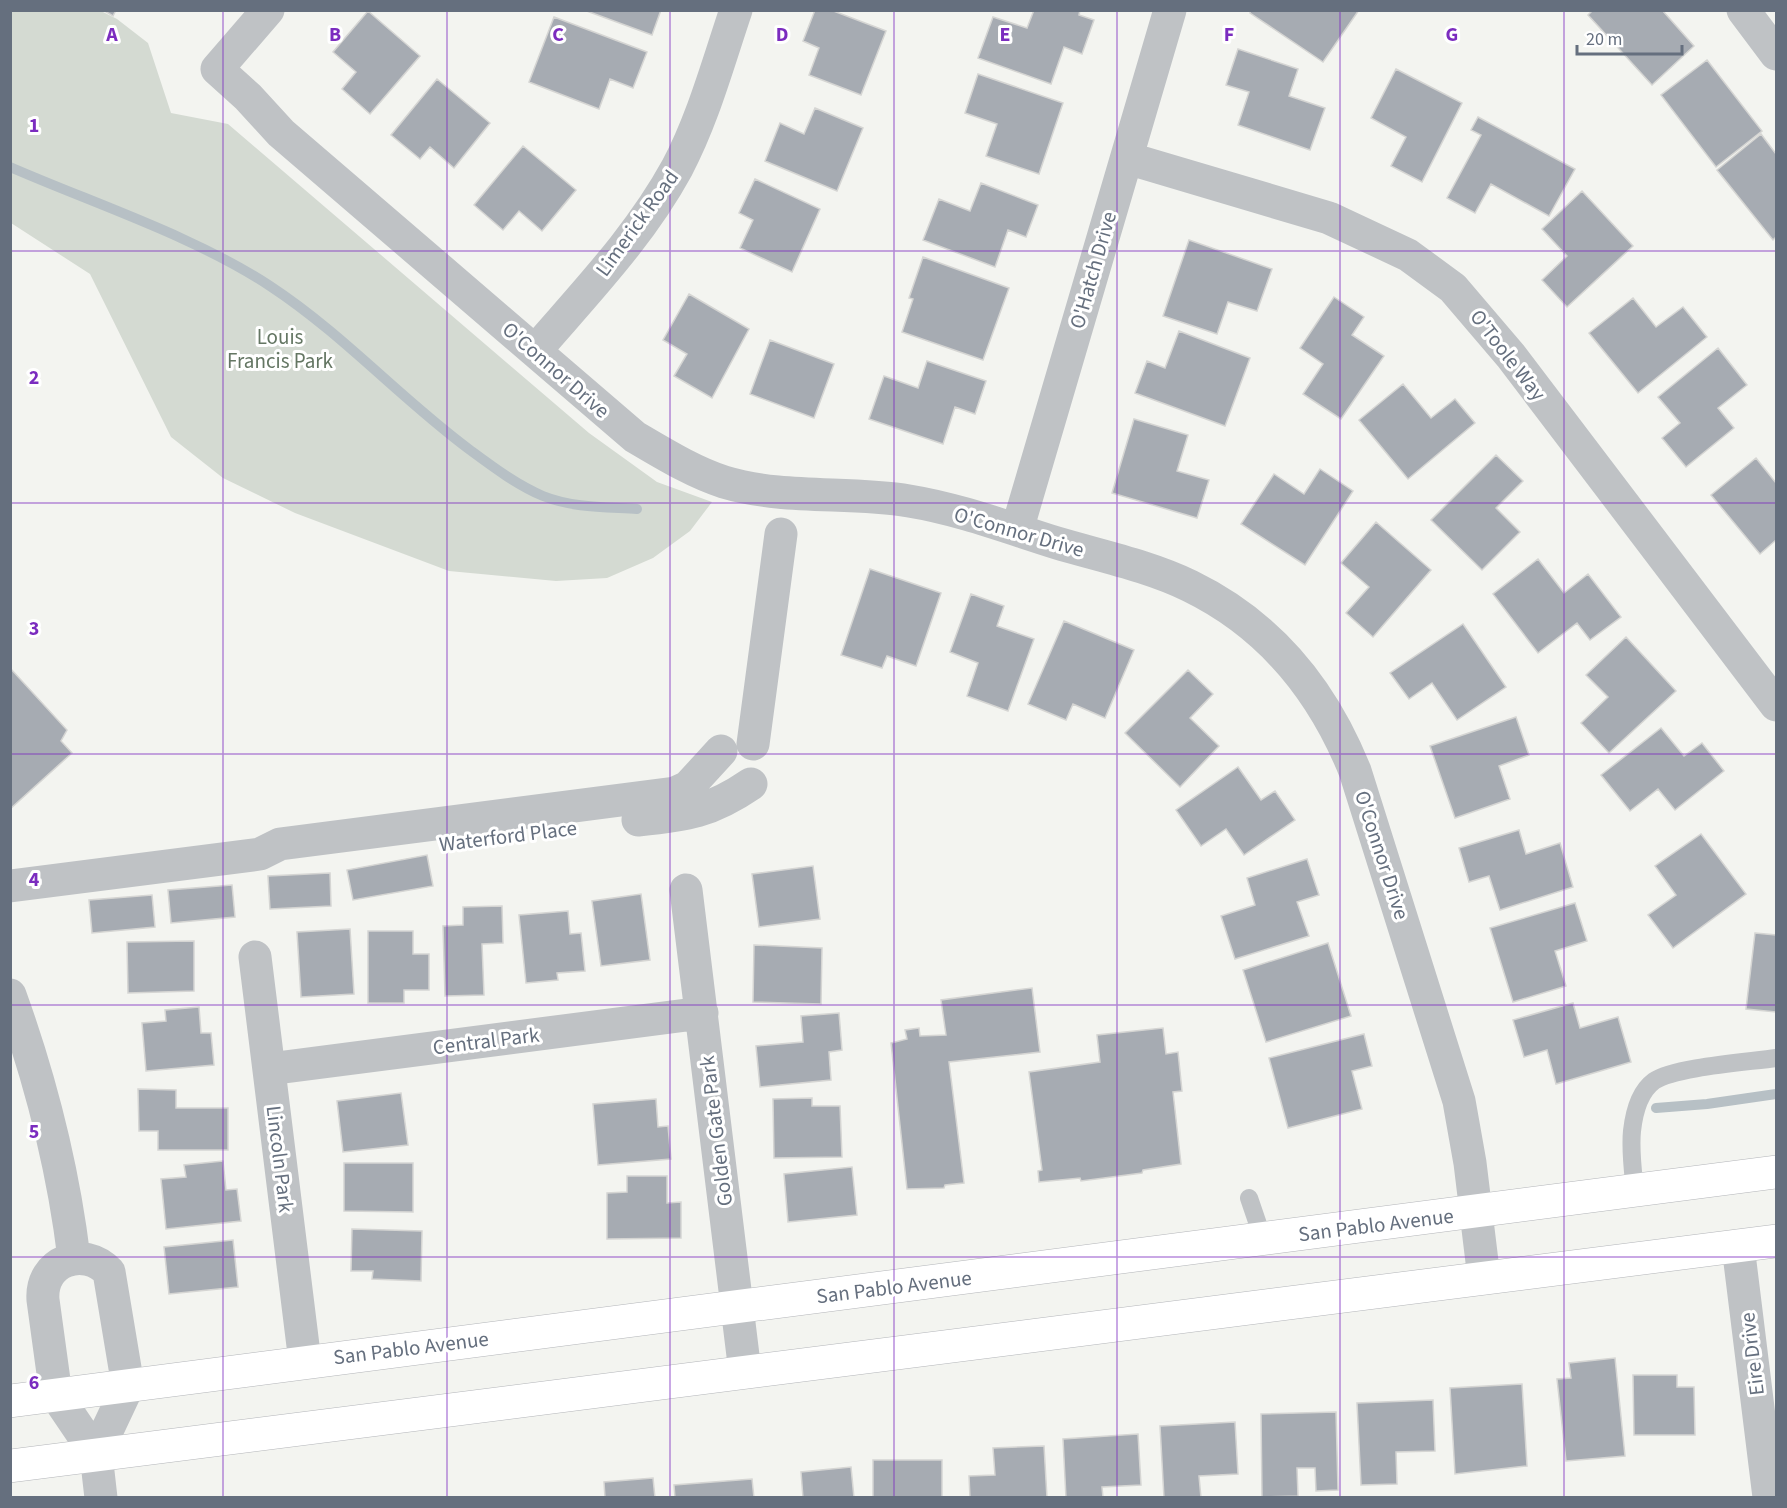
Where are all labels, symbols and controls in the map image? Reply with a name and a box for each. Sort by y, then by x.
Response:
scale bar [1577,18,1682,56]
text: A [105,21,118,49]
text: B [329,21,341,49]
text: C [552,21,564,49]
text: D [776,21,788,49]
text: E [1000,21,1010,49]
text: F [1224,21,1234,49]
text: G [1446,21,1458,49]
text: 20 m [1586,27,1622,52]
text: 1 [29,112,39,140]
street label: Limerick Road [588,164,686,282]
street label: O'Hatch Drive [1062,208,1124,332]
street label: O'Toole Way [1463,303,1553,407]
street label: O'Connor Drive [496,315,616,425]
park label: Louis Francis Park [227,322,334,376]
text: 2 [29,364,39,392]
street label: O'Connor Drive [951,499,1087,565]
text: 3 [29,615,39,643]
street label: O'Connor Drive [1347,787,1417,923]
street label: Waterford Place [437,813,579,859]
text: 4 [29,866,40,894]
street label: Central Park [431,1020,542,1062]
street label: Golden Gate Park [692,1053,740,1208]
street label: Lincoln Park [259,1104,302,1215]
text: 5 [29,1118,39,1146]
street label: San Pablo Avenue [1297,1201,1455,1249]
street label: San Pablo Avenue [815,1263,973,1311]
street label: Eire Drive [1732,1311,1772,1397]
street label: San Pablo Avenue [332,1324,490,1372]
text: 6 [29,1369,39,1397]

